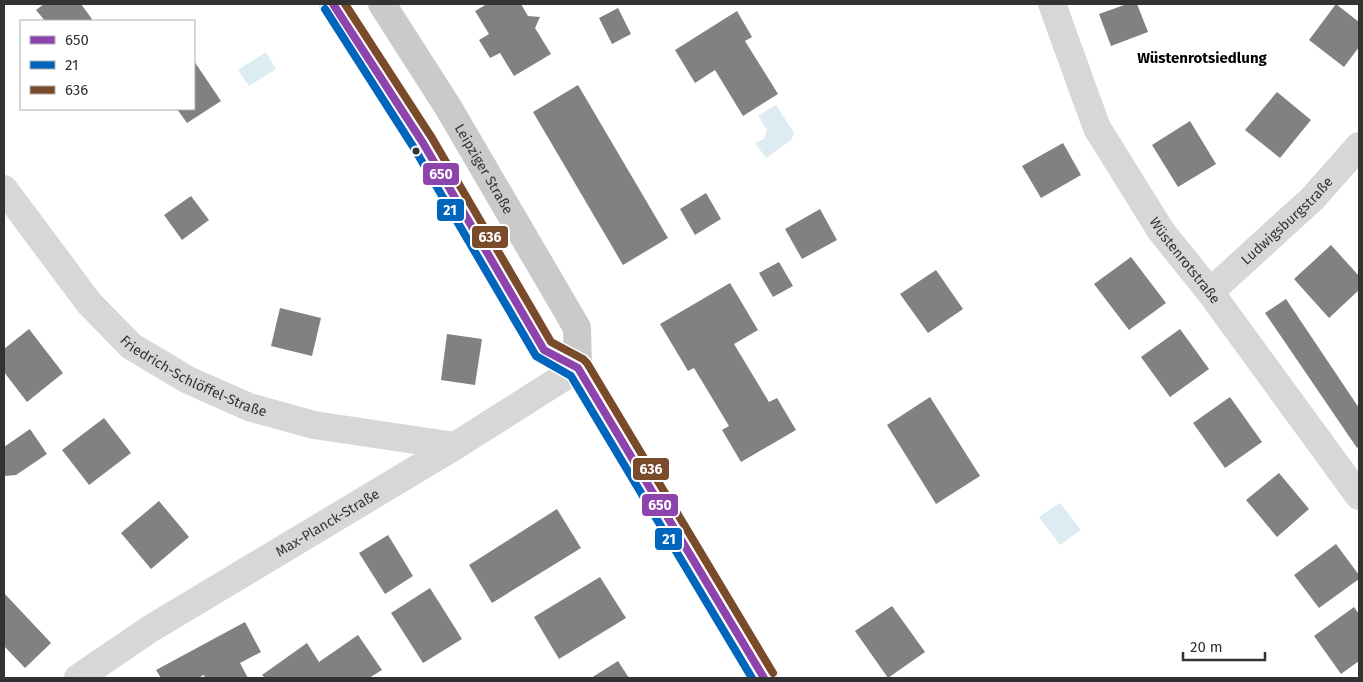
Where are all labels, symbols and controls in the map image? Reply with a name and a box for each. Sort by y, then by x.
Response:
legend [20,20,195,110]
text: 650 [65,31,89,49]
district label: Wüstenrotsiedlung [1137,49,1268,67]
text: 21 [65,56,79,74]
text: 636 [65,81,88,99]
street label: Leipziger Straße [451,121,517,217]
unlabelled marker [411,146,421,156]
line badge: 650 [422,162,460,186]
text: 650 [429,166,453,183]
street label: Ludwigsburgstraße [1238,174,1337,268]
line badge: 21 [436,198,465,222]
text: 21 [443,202,457,219]
street label: Wüstenrotstraße [1146,214,1224,307]
line badge: 636 [471,225,509,249]
text: 636 [479,229,502,246]
street label: Friedrich-Schlöffel-Straße [116,332,269,421]
line badge: 636 [632,457,670,481]
text: 636 [640,461,663,478]
street label: Max-Planck-Straße [273,485,383,561]
line badge: 650 [641,493,679,517]
text: 650 [648,497,672,514]
line badge: 21 [654,527,683,551]
text: 21 [662,531,676,548]
scale bar [1183,630,1266,662]
text: 20 m [1190,638,1223,656]

